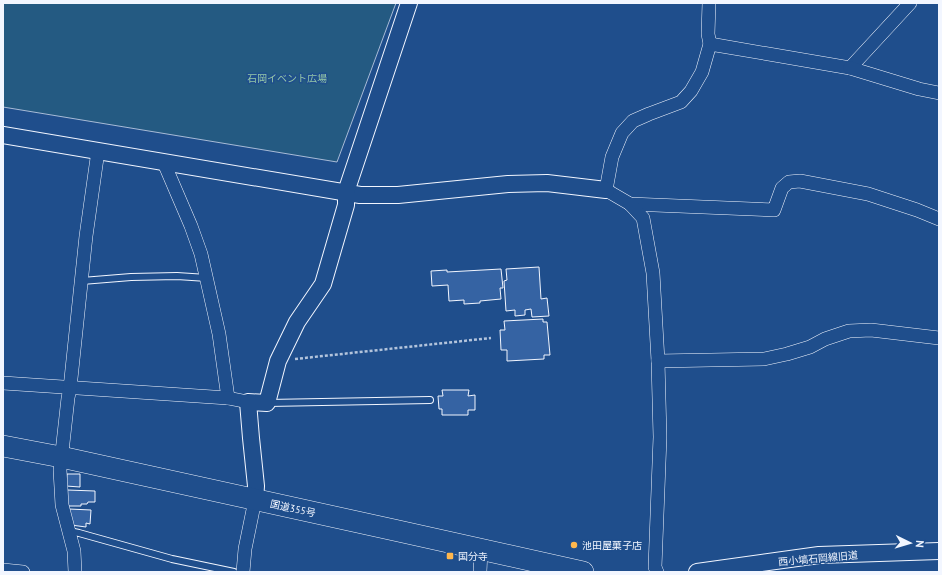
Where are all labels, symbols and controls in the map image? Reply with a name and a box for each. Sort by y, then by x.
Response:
park label: 石岡イベント広場 [247,72,327,85]
street label: 国道355号 [269,497,317,520]
north arrow [890,523,930,563]
place label: 池田屋菓子店 [582,539,642,552]
marker: 池田屋菓子店 [569,540,579,550]
text: N [913,540,927,548]
street label: 西小塙石岡線旧道 [778,549,858,568]
place label: 国分寺 [458,550,488,563]
marker: 国分寺 [445,551,455,561]

